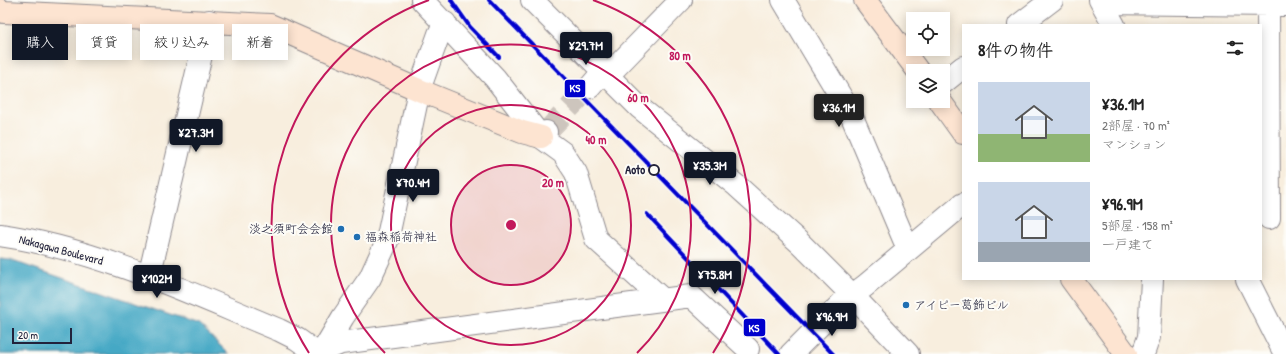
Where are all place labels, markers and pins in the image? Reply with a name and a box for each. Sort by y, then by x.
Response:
pin: ¥29.7M [553,32,619,66]
pin: ¥36.1M [806,94,872,128]
pin: ¥27.3M [163,119,229,153]
pin: ¥35.3M [677,152,743,186]
place label: Aoto [625,161,645,178]
marker: Aoto [648,164,660,176]
pin: ¥70.4M [380,169,446,203]
centre of rings [504,218,518,232]
place label: 淡之須町会会館 [249,220,333,237]
marker: 淡之須町会会館 [336,224,346,234]
place label: 福森稲荷神社 [365,228,437,245]
marker: 福森稲荷神社 [352,232,362,242]
pin: ¥75.8M [682,261,748,295]
pin: ¥102M [129,265,185,299]
place label: アイピー葛飾ビル [914,296,1008,313]
marker: アイピー葛飾ビル [901,300,911,310]
pin: ¥96.9M [799,303,865,337]

